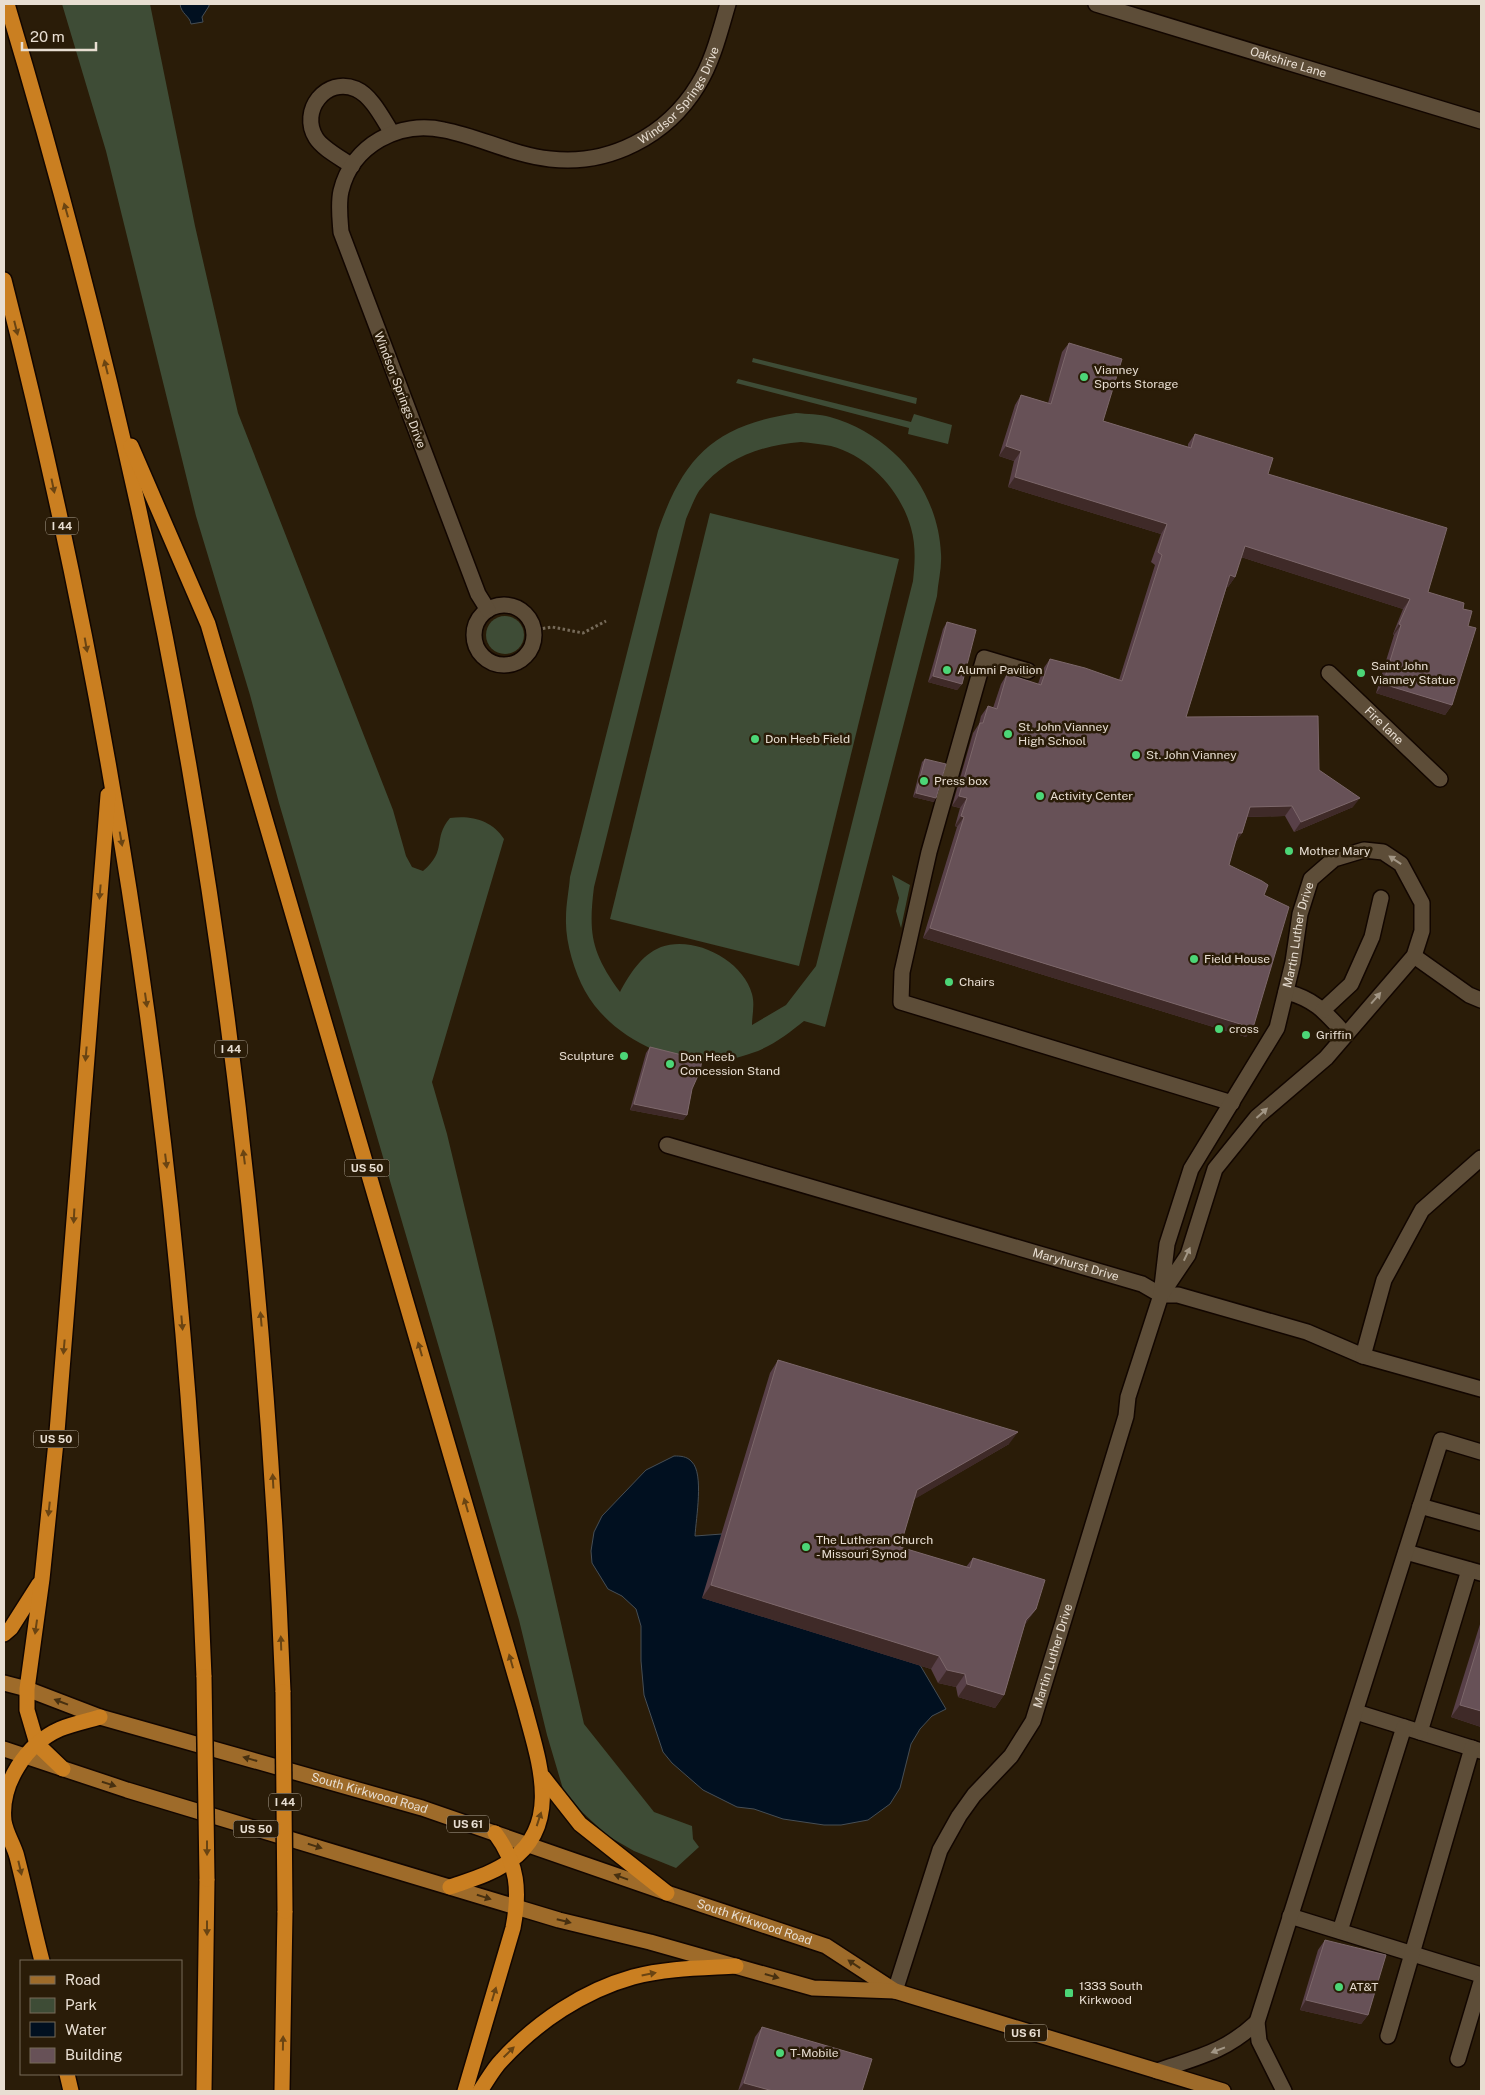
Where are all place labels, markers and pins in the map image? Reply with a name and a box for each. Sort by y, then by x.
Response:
place label: Vianney Sports Storage [1094,363,1179,391]
marker: Vianney Sports Storage [1078,371,1090,383]
place label: Saint John Vianney Statue [1371,659,1456,687]
place label: Alumni Pavilion [957,663,1043,677]
marker: Alumni Pavilion [941,664,953,676]
marker: Saint John Vianney Statue [1355,667,1367,679]
place label: St. John Vianney High School [1018,720,1109,748]
marker: St. John Vianney High School [1002,728,1014,740]
place label: Don Heeb Field [765,732,850,746]
marker: Don Heeb Field [749,733,761,745]
place label: St. John Vianney [1146,748,1237,762]
marker: St. John Vianney [1130,749,1142,761]
place label: Press box [934,774,989,788]
marker: Press box [918,775,930,787]
place label: Activity Center [1050,789,1133,803]
marker: Activity Center [1034,790,1046,802]
place label: Mother Mary [1299,844,1371,858]
marker: Mother Mary [1283,845,1295,857]
place label: Field House [1204,952,1270,966]
marker: Field House [1188,953,1200,965]
place label: Chairs [959,975,995,989]
marker: Chairs [943,976,955,988]
place label: cross [1229,1022,1259,1036]
marker: cross [1213,1023,1225,1035]
place label: Griffin [1316,1028,1352,1042]
marker: Griffin [1300,1029,1312,1041]
place label: Sculpture [559,1049,614,1063]
marker: Sculpture [618,1050,630,1062]
place label: Don Heeb Concession Stand [680,1050,780,1078]
marker: Don Heeb Concession Stand [664,1058,676,1070]
place label: The Lutheran Church - Missouri Synod [816,1533,933,1561]
marker: The Lutheran Church - Missouri Synod [800,1541,812,1553]
place label: 1333 South Kirkwood [1079,1979,1143,2007]
place label: AT&T [1349,1980,1378,1994]
marker: AT&T [1333,1981,1345,1993]
marker: 1333 South Kirkwood [1063,1987,1075,1999]
place label: T-Mobile [790,2046,839,2060]
marker: T-Mobile [774,2047,786,2059]

